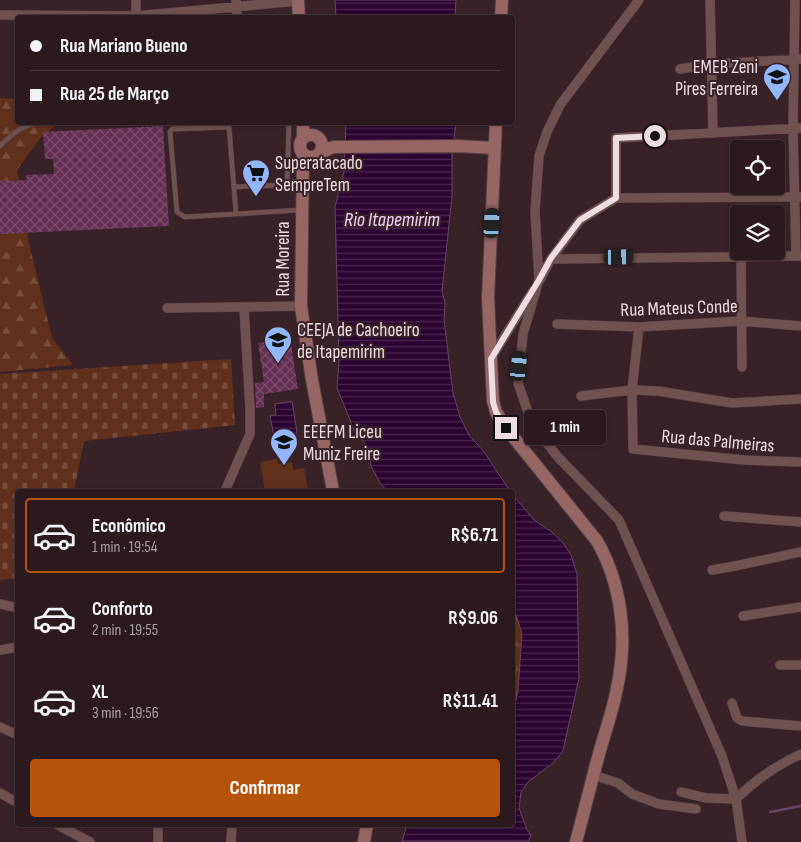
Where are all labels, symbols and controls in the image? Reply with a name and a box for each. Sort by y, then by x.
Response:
text: Rua Mariano Bueno [60,35,187,58]
place label: EMEB Zeni Pires Ferreira [675,56,758,101]
school or university icon: EMEB Zeni Pires Ferreira [762,62,792,101]
text: Rua 25 de Março [60,83,169,106]
route start [644,125,666,147]
map controls [730,140,785,260]
button: locate [730,140,785,195]
place label: Superatacado SempreTem [275,152,363,197]
supermarket icon: Superatacado SempreTem [241,158,271,197]
button: layers [730,205,785,260]
water label: Rio Itapemirim [344,208,440,232]
car [483,208,500,238]
street label: Rua Moreira [272,221,295,297]
car [603,249,634,265]
street label: Rua Mateus Conde [620,295,738,322]
place label: CEEJA de Cachoeiro de Itapemirim [297,319,420,364]
school or university icon: CEEJA de Cachoeiro de Itapemirim [263,325,293,364]
car [509,350,528,382]
callout: 1 min [524,410,606,446]
route end [495,417,517,439]
text: 1 min [550,418,580,437]
place label: EEEFM Liceu Muniz Freire [303,421,382,466]
street label: Rua das Palmeiras [660,425,776,458]
school or university icon: EEEFM Liceu Muniz Freire [269,427,299,466]
icon: car [32,513,77,558]
text: Econômico [92,515,166,538]
text: R$6.71 [451,524,498,547]
text: 1 min · 19:54 [92,538,157,557]
icon: car [32,596,77,641]
text: Conforto [92,598,153,621]
text: R$9.06 [448,607,498,630]
text: 2 min · 19:55 [92,621,158,640]
icon: car [32,679,77,724]
text: XL [92,681,108,704]
text: R$11.41 [443,690,498,713]
text: 3 min · 19:56 [92,704,159,723]
button: Confirmar [30,759,500,817]

